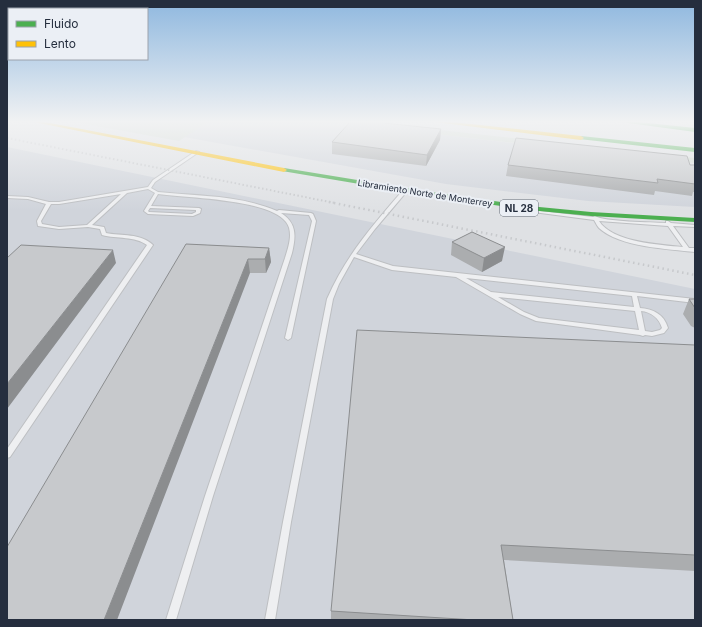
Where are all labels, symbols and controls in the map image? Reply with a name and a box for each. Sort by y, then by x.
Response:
legend [8,8,148,60]
text: Fluido [44,16,79,31]
text: Lento [44,36,76,51]
street label: Libramiento Norte de Monterrey [357,177,493,209]
road number: NL 28 [500,200,538,216]

